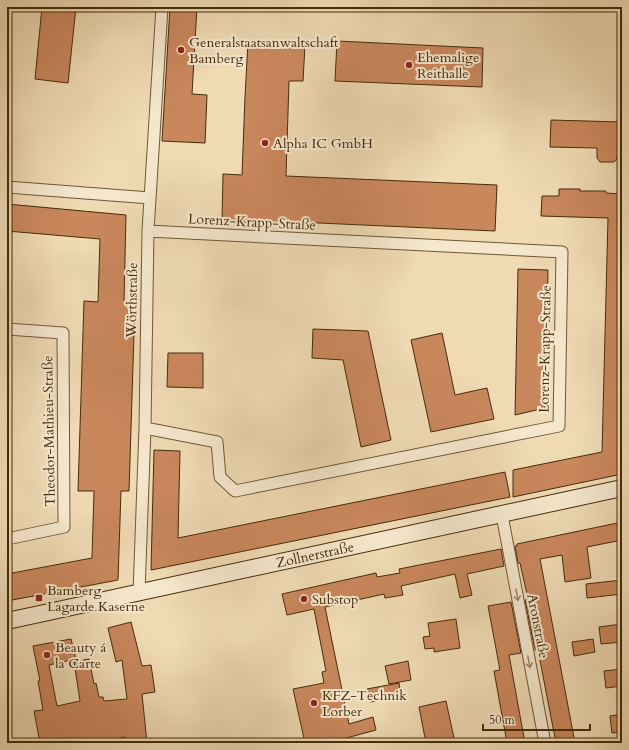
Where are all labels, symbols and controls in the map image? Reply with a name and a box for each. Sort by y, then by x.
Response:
place label: Generalstaatsanwaltschaft Bamberg [189,33,339,68]
marker: Generalstaatsanwaltschaft Bamberg [176,45,186,55]
place label: Ehemalige Reithalle [417,48,479,83]
marker: Ehemalige Reithalle [404,60,414,70]
place label: Alpha IC GmbH [273,134,373,153]
marker: Alpha IC GmbH [260,138,270,148]
street label: Lorenz-Krapp-Straße [188,209,316,235]
street label: Wörthstraße [122,262,142,339]
street label: Lorenz-Krapp-Straße [534,285,556,413]
street label: Theodor-Mathieu-Straße [38,355,60,507]
street label: Zollnerstraße [274,537,356,572]
place label: Bamberg Lagarde Kaserne [47,581,145,616]
one-way arrow [513,588,521,601]
place label: Substop [312,590,358,609]
street label: Aronstraße [522,592,554,660]
marker: Bamberg Lagarde Kaserne [34,593,44,603]
marker: Substop [299,594,309,604]
place label: Beauty á la Carte [55,638,106,673]
marker: Beauty á la Carte [42,650,52,660]
one-way arrow [526,655,534,668]
place label: KFZ-Technik Lorber [322,686,407,721]
marker: KFZ-Technik Lorber [309,698,319,708]
scale bar [483,706,590,732]
text: 50 m [489,712,516,728]

